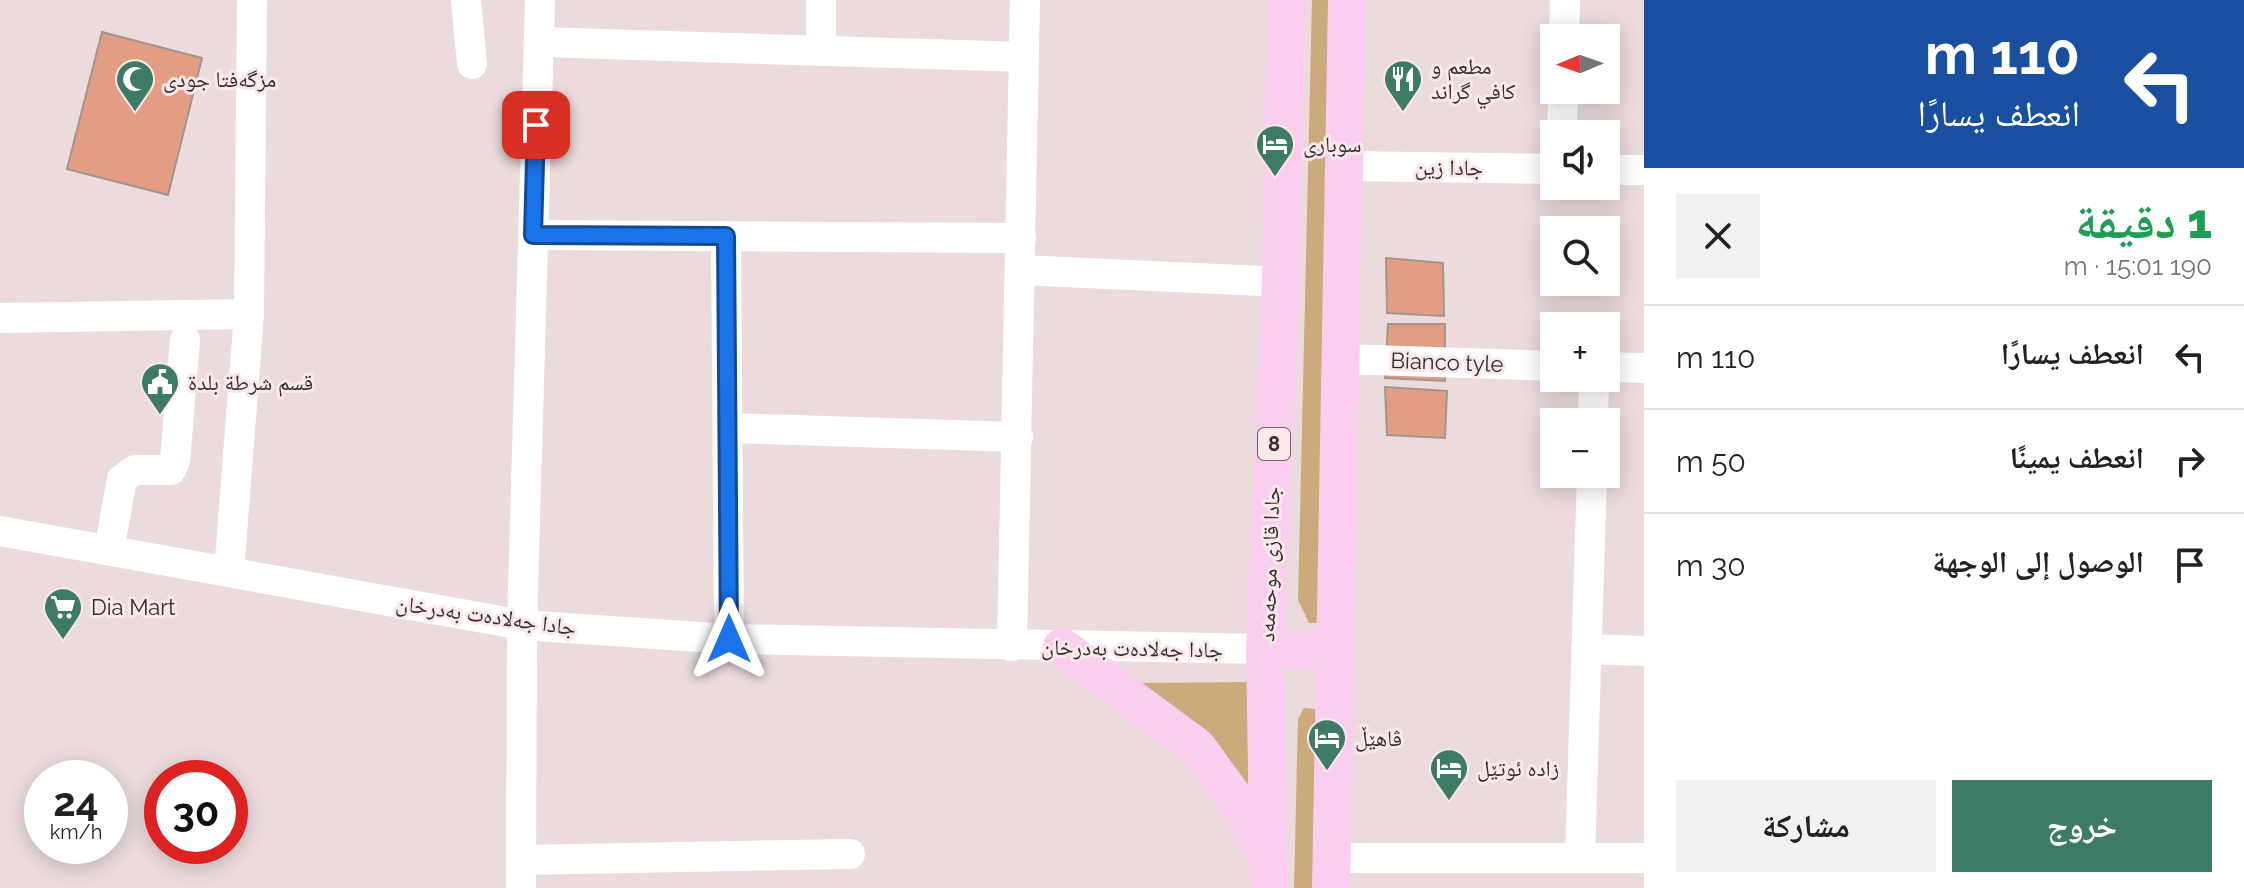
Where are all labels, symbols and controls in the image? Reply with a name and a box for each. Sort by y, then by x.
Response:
text: 110 m [1925,21,2080,87]
north arrow [1540,24,1620,104]
map controls [1540,24,1620,488]
icon: left [2108,32,2212,136]
place label: مطعم و كافي گراند [1431,53,1515,109]
mosque icon: مزگەفتا جودی [114,58,156,113]
restaurant icon: مطعم و كافي گراند [1382,58,1424,113]
place label: مزگەفتا جودی [163,66,276,93]
pin [502,91,570,159]
text: انعطف يسارًا [1918,92,2080,134]
icon: arrive [514,103,558,147]
button: sound [1540,120,1620,200]
hotel icon: سوبارى [1254,123,1296,178]
place label: سوبارى [1303,131,1361,158]
street label: جادا زین [1415,153,1483,182]
text: 1 دقيقة [2075,193,2212,249]
button: close [1676,194,1760,278]
button: search [1540,216,1620,296]
text: 190 m · 15:01 [2064,251,2212,281]
button: + [1540,312,1620,392]
icon: left [2168,335,2212,379]
text: انعطف يسارًا [2001,336,2144,371]
text: 110 m [1676,340,1755,375]
street label: Bianco tyle [1390,347,1504,377]
public building icon: قسم شرطة بلدة [139,361,181,416]
place label: قسم شرطة بلدة [188,369,313,397]
button: − [1540,408,1620,488]
road number: 8 [1258,428,1290,460]
icon: right [2168,439,2212,483]
text: انعطف يمينًا [2010,440,2144,475]
text: 50 m [1676,444,1746,479]
street label: جادا قازی موحەمەد [1253,486,1286,642]
icon: arrive [2168,543,2212,587]
text: الوصول إلى الوجهة [1932,544,2144,579]
text: 30 m [1676,548,1746,583]
supermarket icon: Dia Mart [42,586,84,641]
street label: جادا جەلادەت بەدرخان [394,589,578,641]
place label: Dia Mart [91,594,176,620]
position arrow [687,597,771,681]
street label: جادا جەلادەت بەدرخان [1041,633,1223,664]
hotel icon: ڤاهێڵ [1306,717,1348,772]
place label: ڤاهێڵ [1355,725,1402,752]
hotel icon: زادە ئوتێل [1428,747,1470,802]
place label: زادە ئوتێل [1477,755,1559,782]
speed limit sign: 30 [144,760,248,864]
text: 24 [53,778,99,825]
button: مشاركة [1676,780,1936,872]
button: خروج [1952,780,2212,872]
text: km/h [50,820,102,844]

